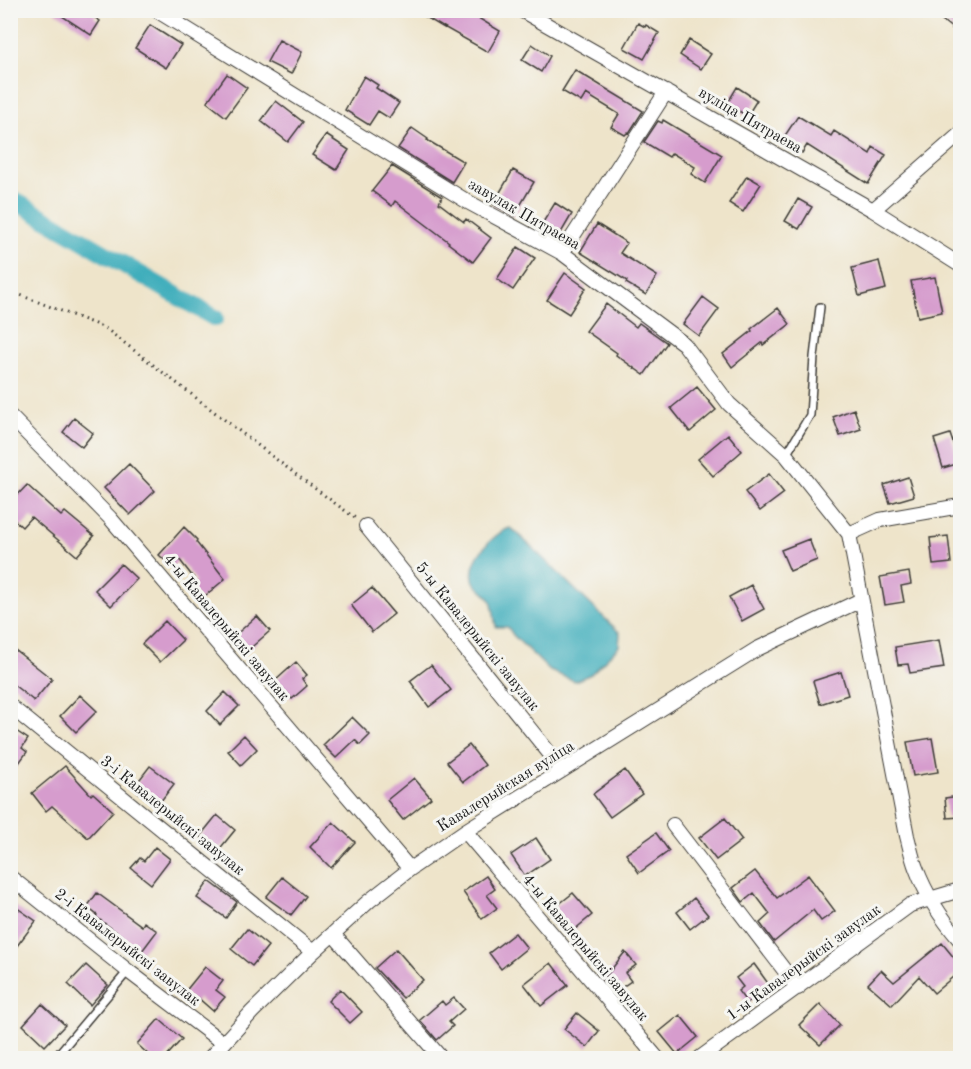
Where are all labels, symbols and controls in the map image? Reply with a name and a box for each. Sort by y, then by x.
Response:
street label: вуліца Пятраева [696,85,804,157]
street label: завулак Пятраева [465,177,583,254]
street label: 4-ы Кавалерыйскі завулак [160,552,292,704]
street label: 5-ы Кавалерыйскі завулак [412,560,542,714]
street label: Кавалерыйская вуліца [435,738,577,836]
street label: 3-і Кавалерыйскі завулак [97,753,247,879]
street label: 4-ы Кавалерыйскі завулак [519,872,651,1024]
street label: 2-і Кавалерыйскі завулак [51,886,203,1010]
street label: 1-ы Кавалерыйскі завулак [724,902,884,1024]

